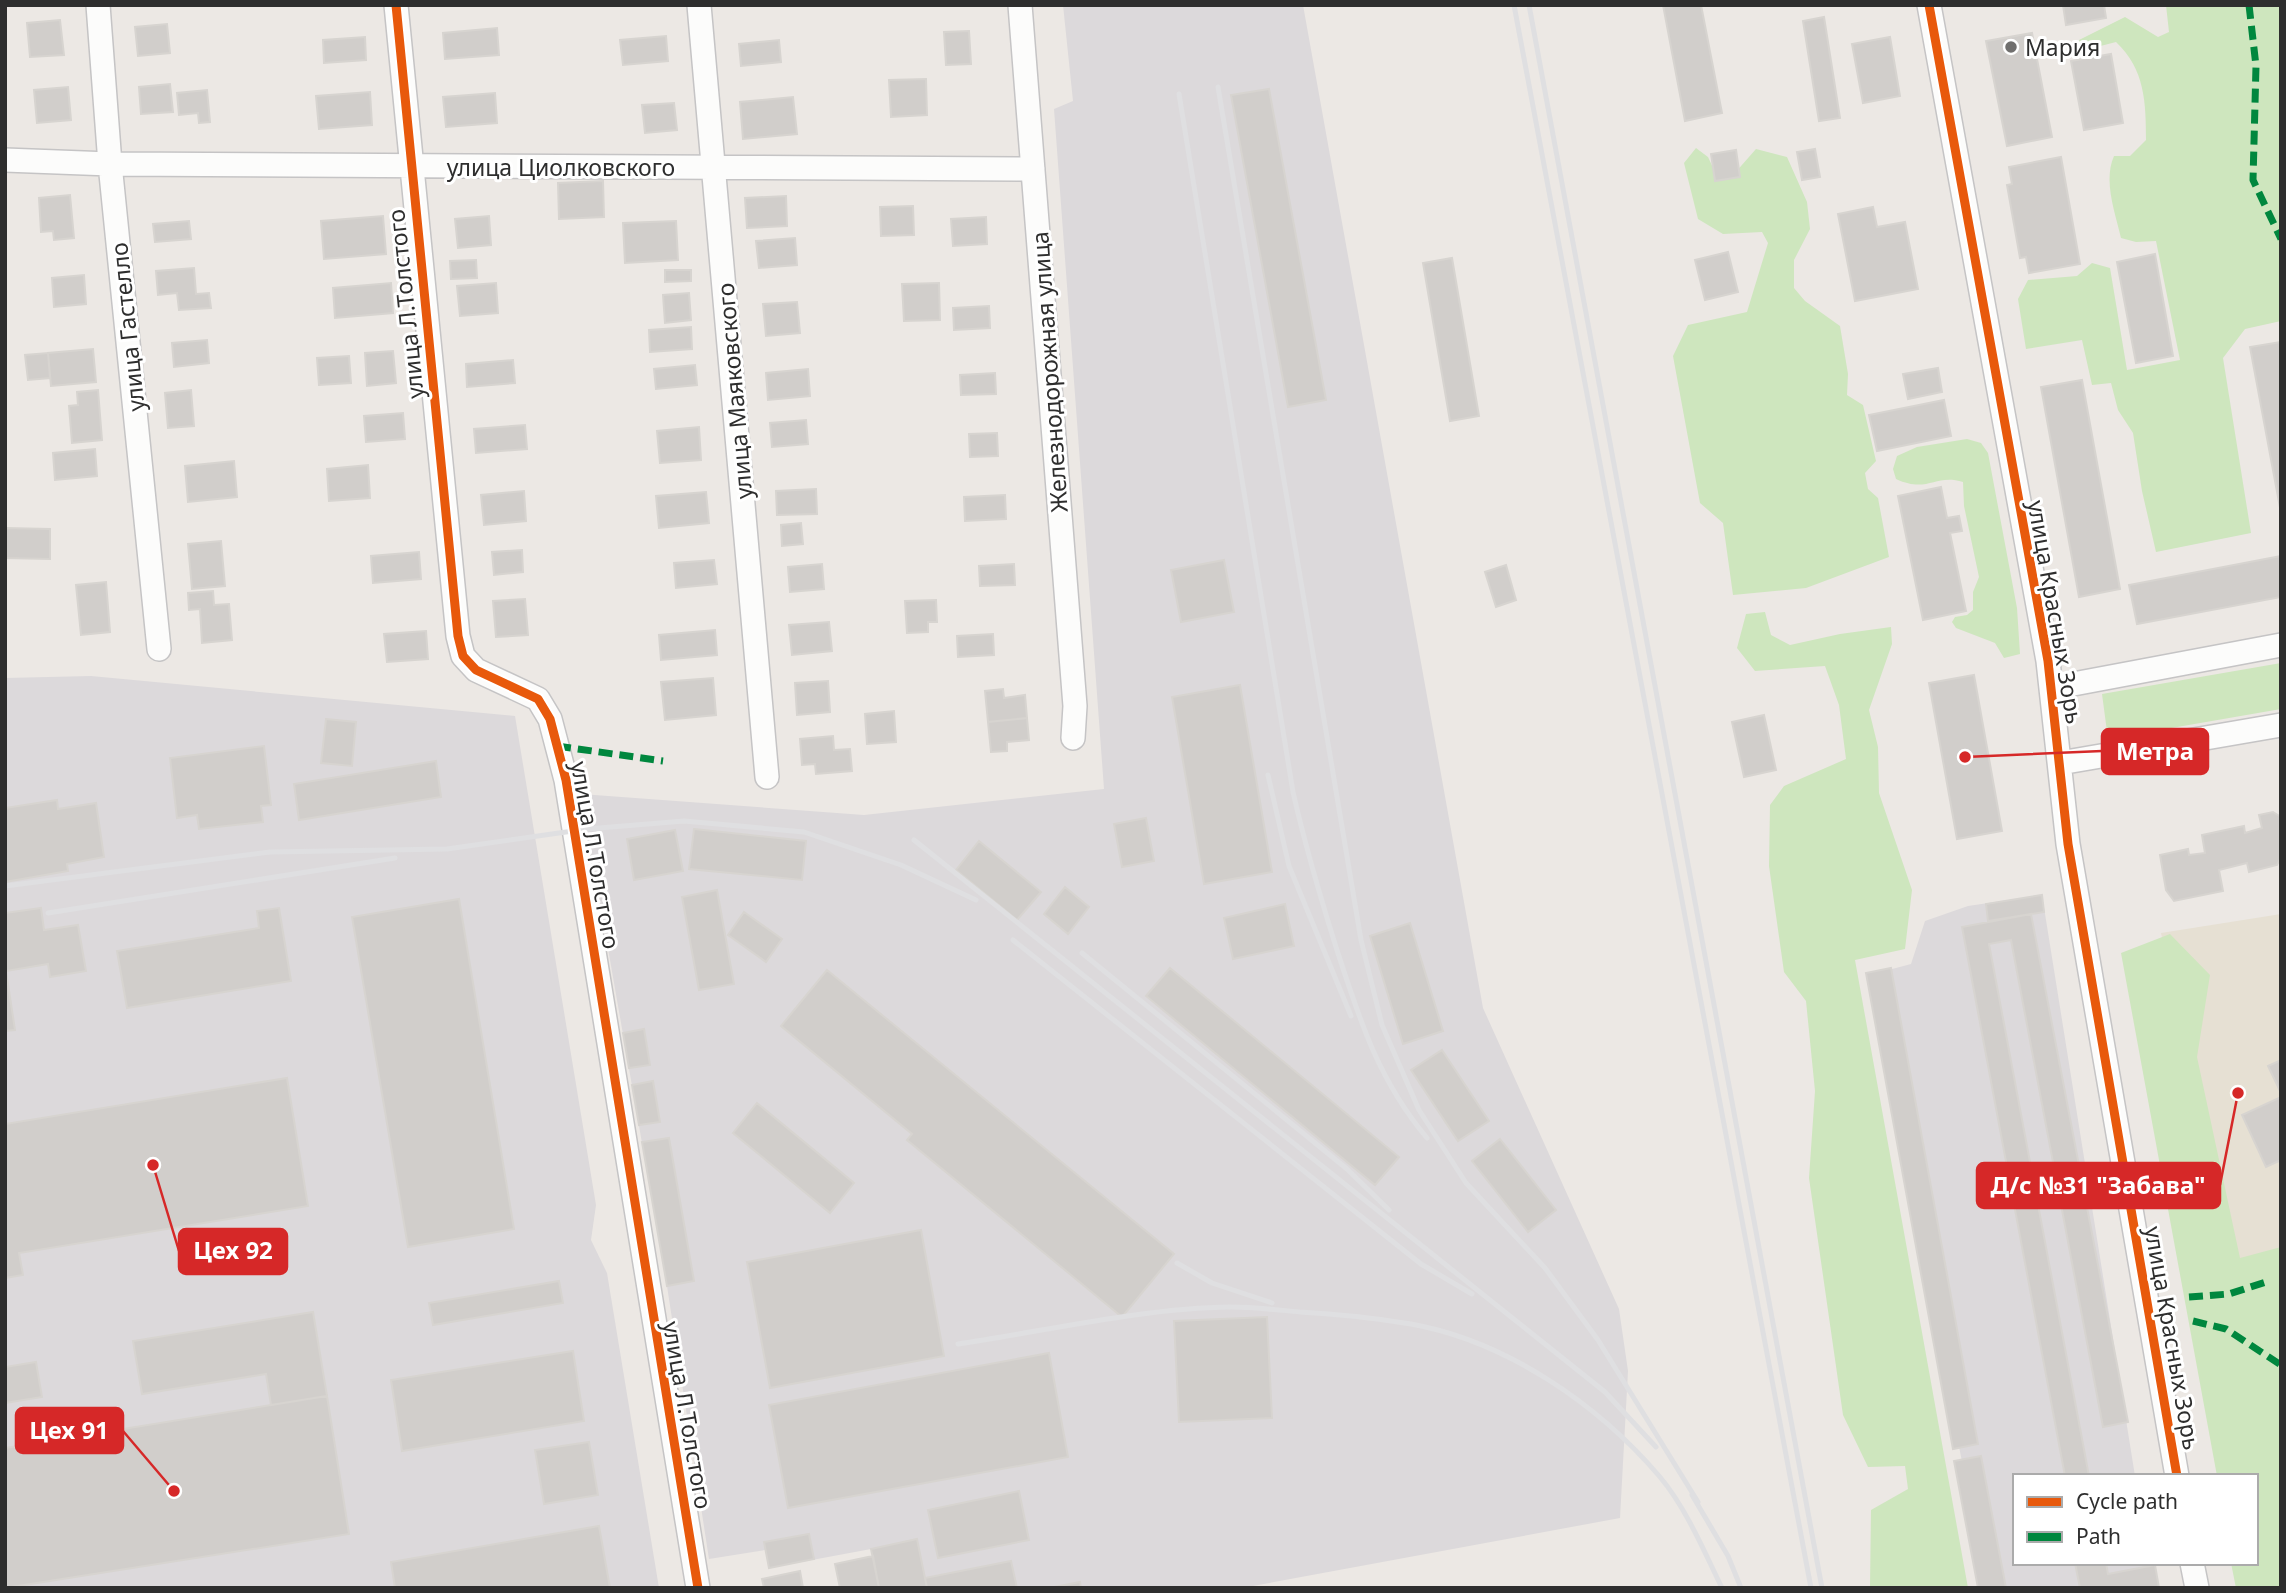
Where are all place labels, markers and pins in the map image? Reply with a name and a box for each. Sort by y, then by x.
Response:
place label: Мария [2025,31,2100,63]
marker: Мария [2003,39,2019,55]
callout: Метра [2102,729,2208,774]
callout: Д/с №31 "Забава" [1977,1163,2220,1208]
callout: Цех 92 [179,1229,287,1274]
callout: Цех 91 [16,1408,123,1453]

